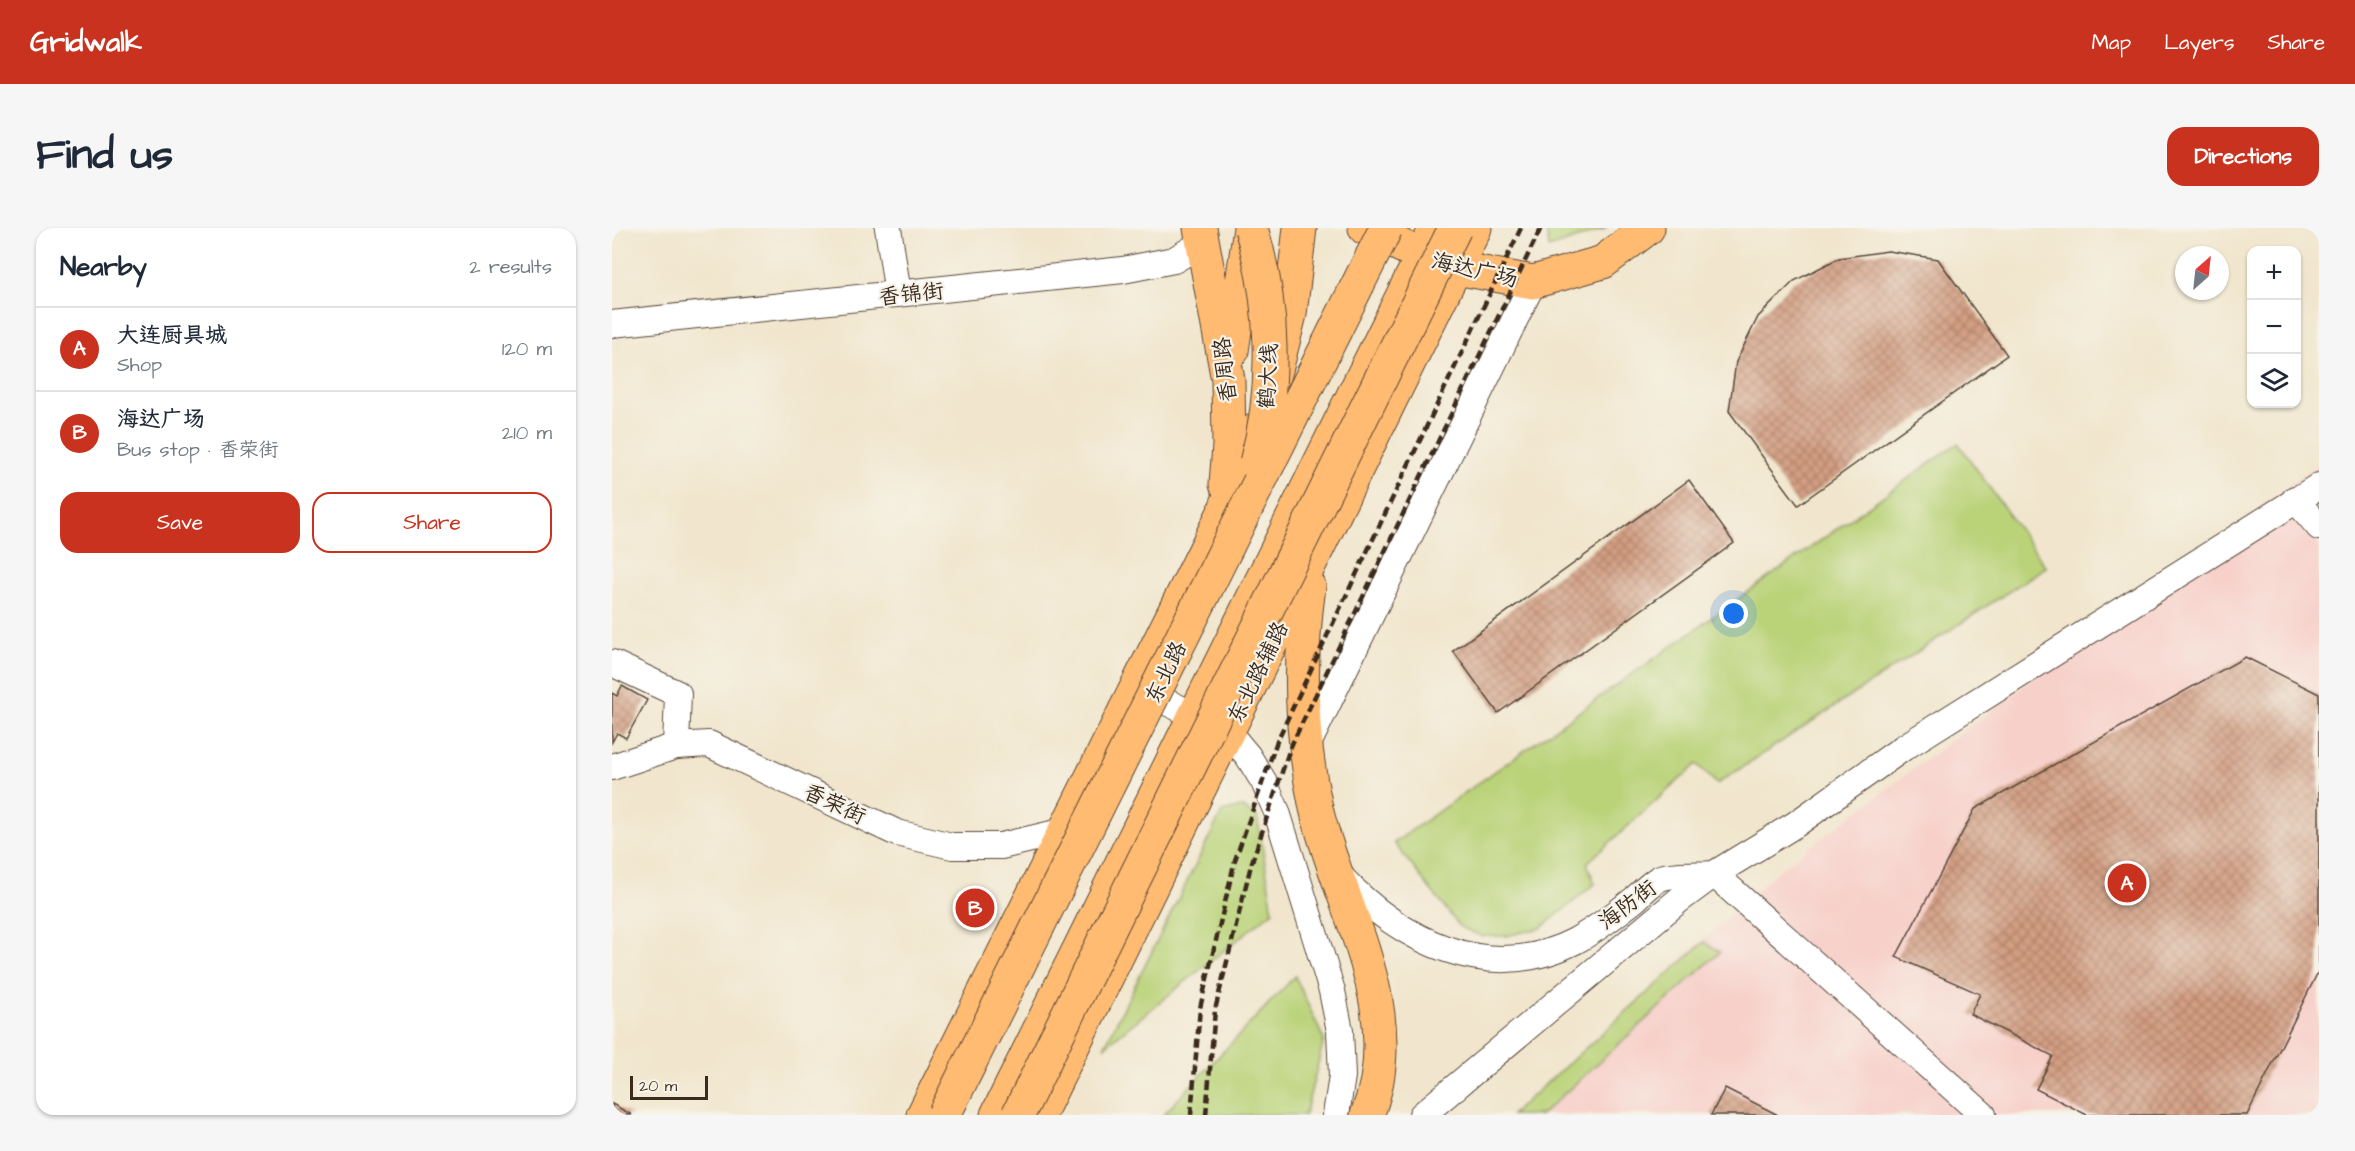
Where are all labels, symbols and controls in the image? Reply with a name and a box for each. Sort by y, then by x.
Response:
text: Gridwalk [30,23,142,62]
text: Map [2091,28,2131,57]
text: Layers [2164,28,2234,57]
text: Share [2267,28,2325,57]
text: Find us [36,127,173,185]
button: Directions [2167,127,2319,186]
street label: 海达广场 [1428,245,1521,295]
north arrow [2175,246,2229,300]
map controls [2247,246,2301,408]
button: + [2247,246,2301,300]
text: Nearby [60,249,147,285]
text: 2 results [469,253,552,281]
street label: 香锦街 [877,276,946,313]
button: − [2247,300,2301,354]
text: 大连厨具城 [117,320,227,351]
text: A [73,335,86,363]
text: 120 m [502,335,552,363]
street label: 香周路 [1207,335,1244,404]
street label: 鹤大线 [1251,342,1286,410]
text: Shop [117,351,162,379]
button: layers [2247,354,2301,408]
text: 海达广场 [117,404,205,435]
text: B [72,419,87,447]
text: 210 m [502,419,552,447]
text: Bus stop · 香荣街 [117,436,279,464]
button: Save [60,492,300,553]
button: Share [312,492,552,553]
your location [1719,599,1748,628]
street label: 东北路辅路 [1220,616,1296,729]
street label: 东北路 [1138,636,1195,709]
street label: 香荣街 [798,776,871,832]
pin: A [2108,860,2146,906]
street label: 海防街 [1592,873,1664,937]
pin: B [956,886,994,930]
scale bar [630,1073,708,1100]
text: 20 m [639,1075,677,1097]

